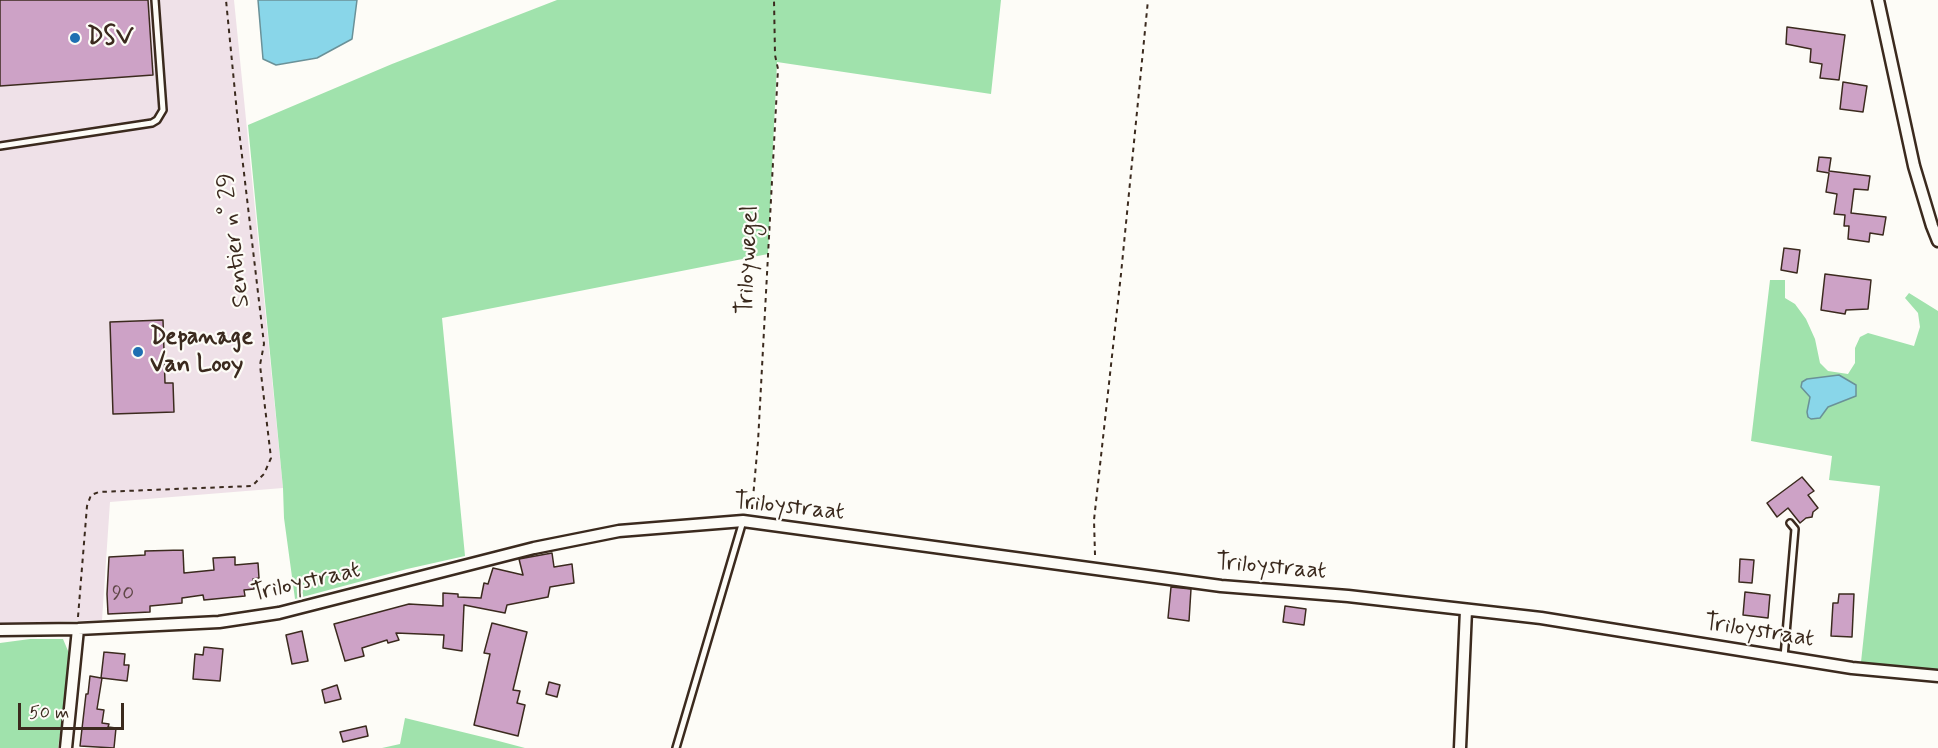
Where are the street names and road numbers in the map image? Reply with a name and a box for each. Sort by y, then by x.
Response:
street label: Sentier n° 29 [212,171,258,309]
street label: Triloywegel [732,205,766,315]
street label: Triloystraat [732,488,846,528]
street label: Triloystraat [1215,549,1327,587]
street label: Triloystraat [249,557,363,609]
street label: Triloystraat [1702,609,1816,655]

